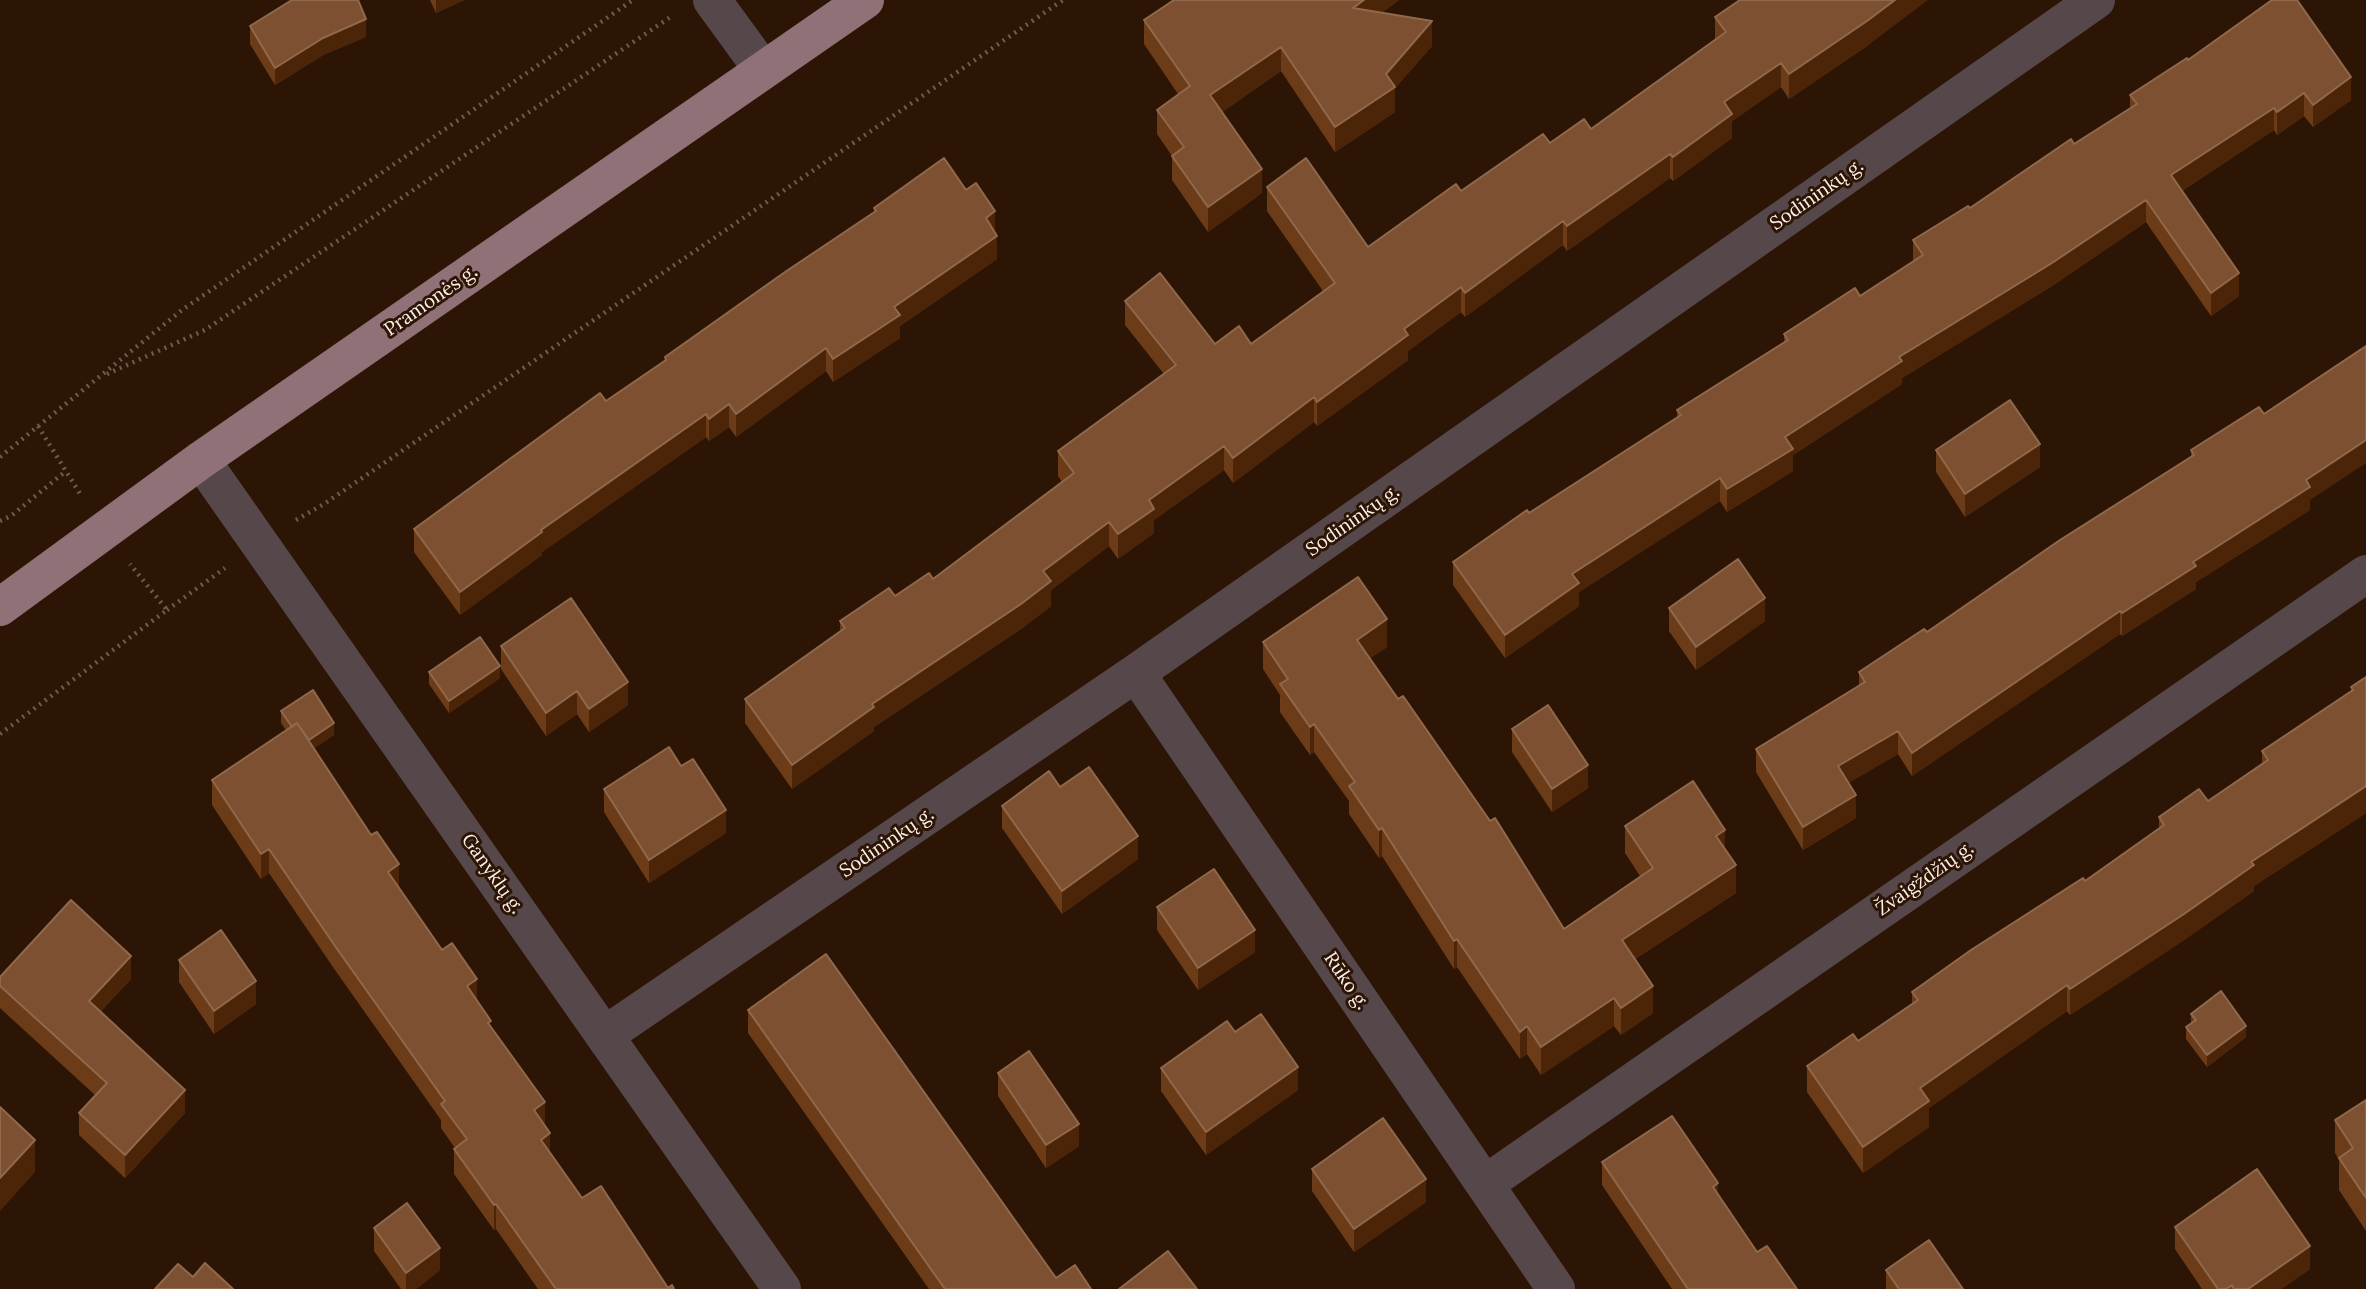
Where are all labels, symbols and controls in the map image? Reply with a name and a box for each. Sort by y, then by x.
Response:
street label: Sodininkų g. [1766,154,1868,236]
street label: Pramonės g. [380,261,482,341]
street label: Sodininkų g. [1302,480,1404,562]
street label: Sodininkų g. [836,803,938,883]
street label: Ganyklų g. [456,830,528,918]
street label: Žvaigždžių g. [1872,837,1978,921]
street label: Rūko g. [1318,948,1374,1014]

